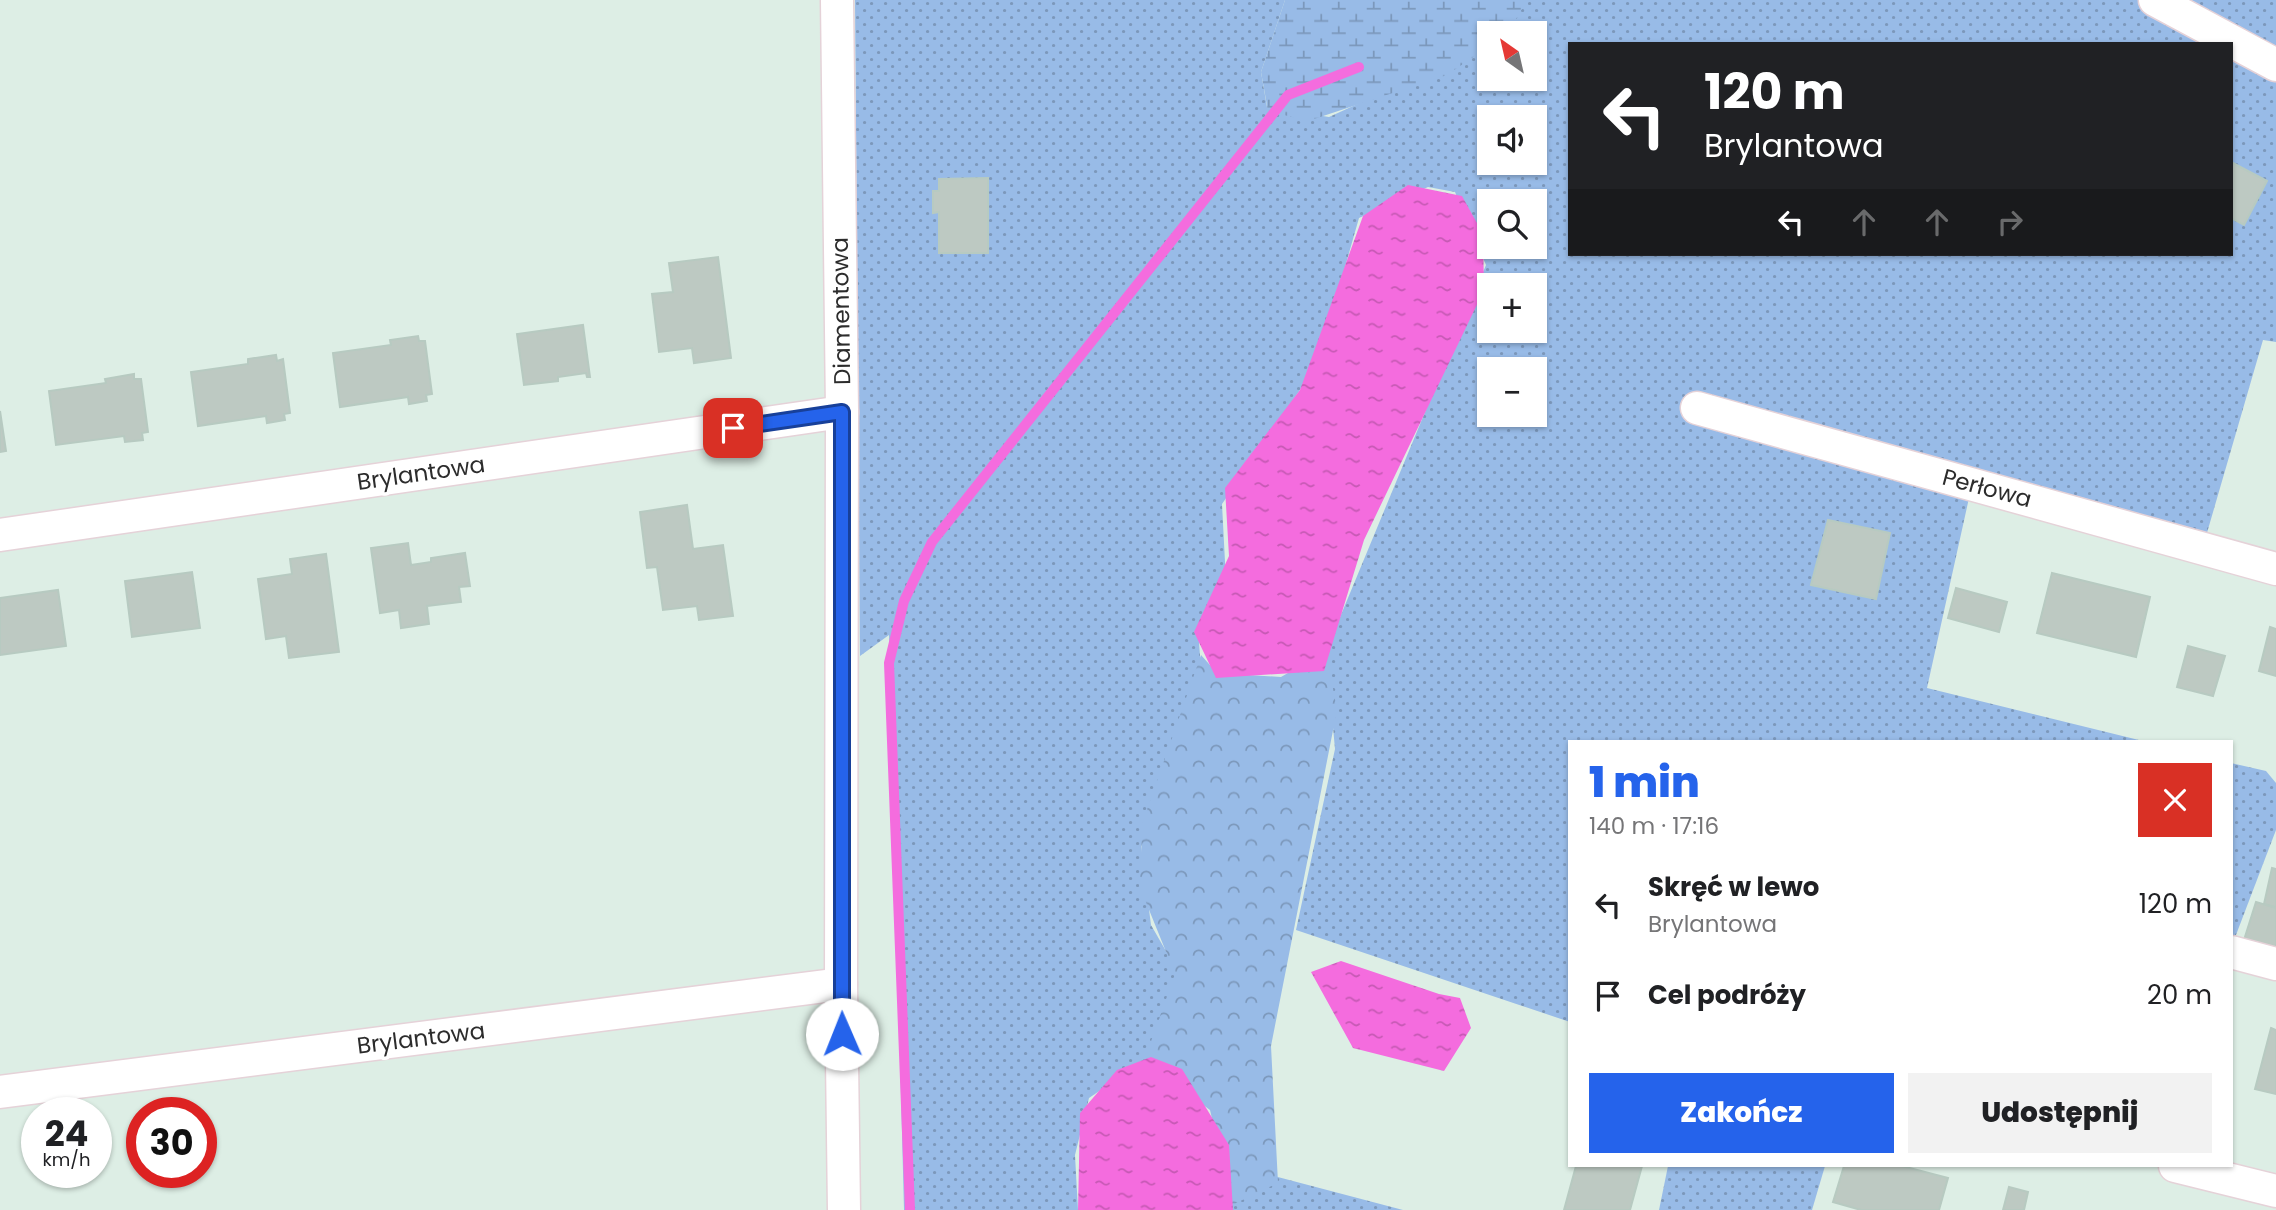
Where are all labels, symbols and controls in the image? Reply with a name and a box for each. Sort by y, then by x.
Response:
north arrow [1477,21,1547,91]
map controls [1477,21,1547,427]
text: 120 m [1704,58,1845,126]
icon: left [1589,70,1680,161]
button: sound [1477,105,1547,175]
text: Brylantowa [1704,123,1884,168]
button: search [1477,189,1547,259]
icon: left [1772,203,1810,241]
icon: ahead [1845,203,1883,241]
icon: ahead [1918,203,1956,241]
icon: right [1991,203,2029,241]
street label: Diamentowa [824,237,858,385]
button: + [1477,273,1547,343]
button: − [1477,357,1547,427]
pin [703,398,763,458]
icon: arrive [714,409,752,447]
street label: Brylantowa [355,448,487,498]
street label: Perłowa [1939,461,2035,515]
text: 1 min [1589,753,1700,812]
button: close [2138,763,2212,837]
text: 140 m · 17:16 [1589,810,1719,842]
text: Skręć w lewo [1648,869,1819,905]
icon: left [1589,886,1627,924]
text: 120 m [2139,886,2212,922]
text: Brylantowa [1648,908,1777,940]
icon: arrive [1589,977,1627,1015]
text: Cel podróży [1648,977,1806,1013]
text: 20 m [2147,977,2212,1013]
position arrow [805,997,879,1071]
street label: Brylantowa [355,1014,487,1062]
button: Zakończ [1589,1073,1894,1153]
button: Udostępnij [1908,1073,2212,1153]
speed limit sign: 30 [126,1097,217,1188]
text: 24 [45,1109,88,1158]
text: km/h [43,1147,90,1172]

